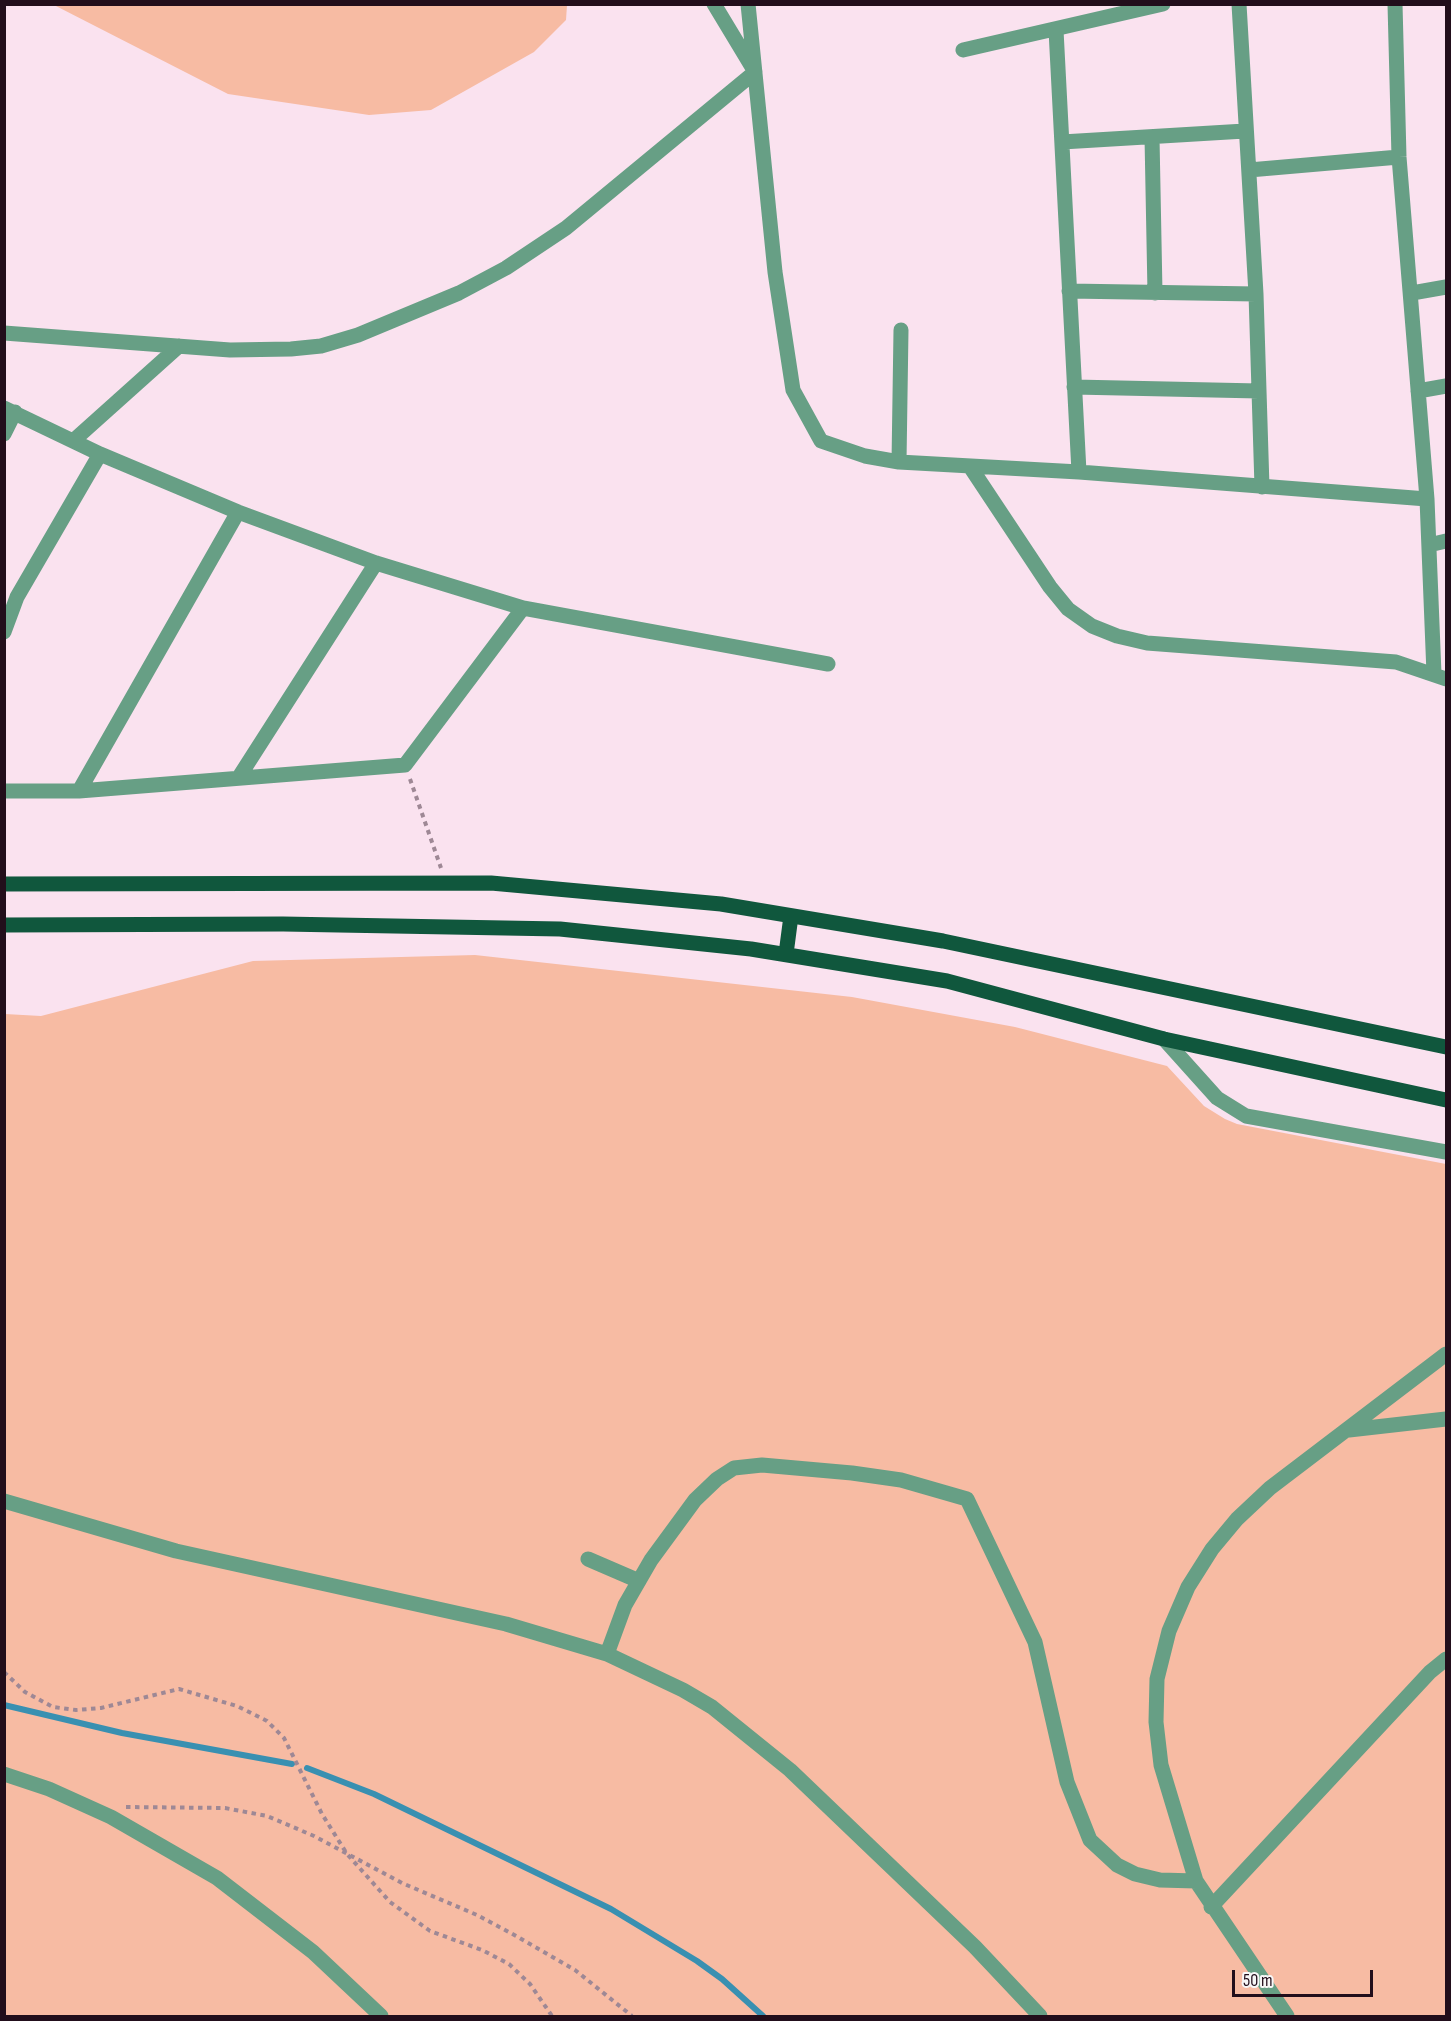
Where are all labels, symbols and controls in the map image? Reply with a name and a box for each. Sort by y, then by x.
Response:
scale bar [1235,1958,1376,1996]
text: 50 m [1243,1970,1273,1991]

